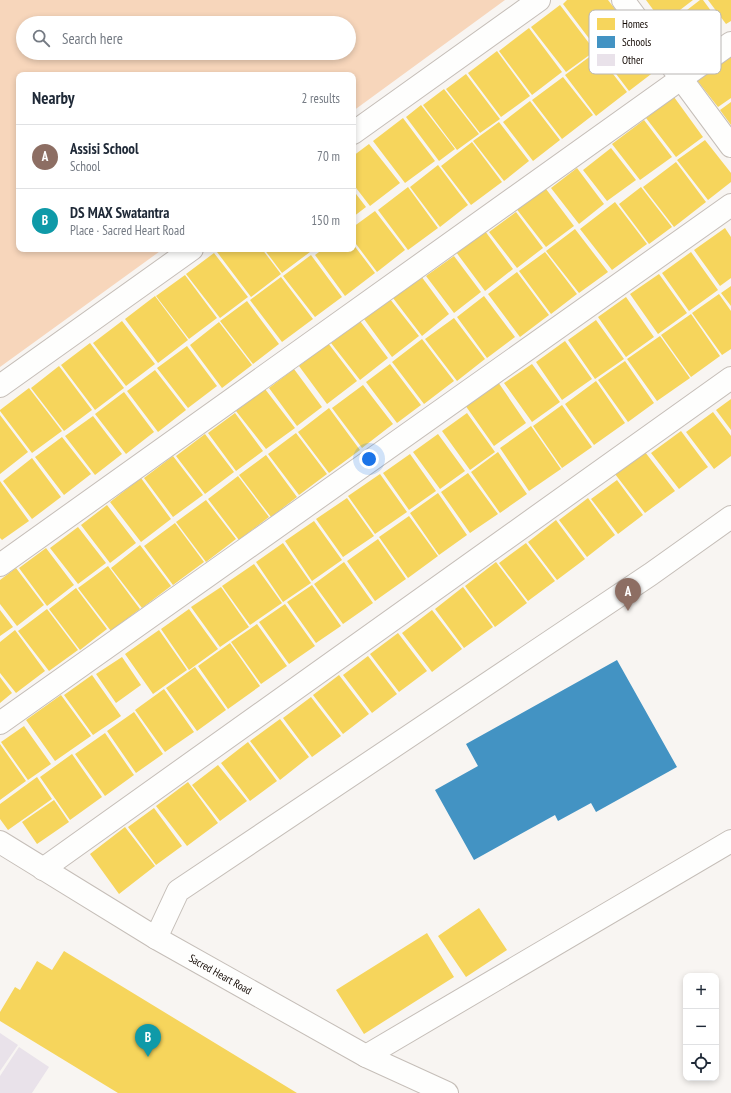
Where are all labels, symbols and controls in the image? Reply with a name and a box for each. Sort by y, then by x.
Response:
legend [589,10,721,74]
search box [16,16,356,60]
text: Homes [622,17,648,31]
icon: search [30,27,52,49]
text: Search here [62,29,123,48]
text: Schools [622,35,652,49]
text: Other [622,53,643,67]
text: Nearby [32,87,75,109]
text: 2 results [301,90,340,107]
text: Assisi School [70,139,139,158]
text: A [42,148,48,165]
text: 70 m [317,148,340,165]
text: School [70,158,100,175]
text: DS MAX Swatantra [70,203,169,222]
text: B [42,212,48,229]
text: 150 m [311,212,340,229]
text: Place · Sacred Heart Road [70,222,185,239]
your location [359,449,379,469]
pin: A [615,578,641,611]
street label: Sacred Heart Road [186,951,255,998]
map controls [683,973,719,1081]
button: + [683,973,719,1009]
button: − [683,1009,719,1045]
pin: B [135,1024,161,1057]
button: locate [683,1045,719,1081]

